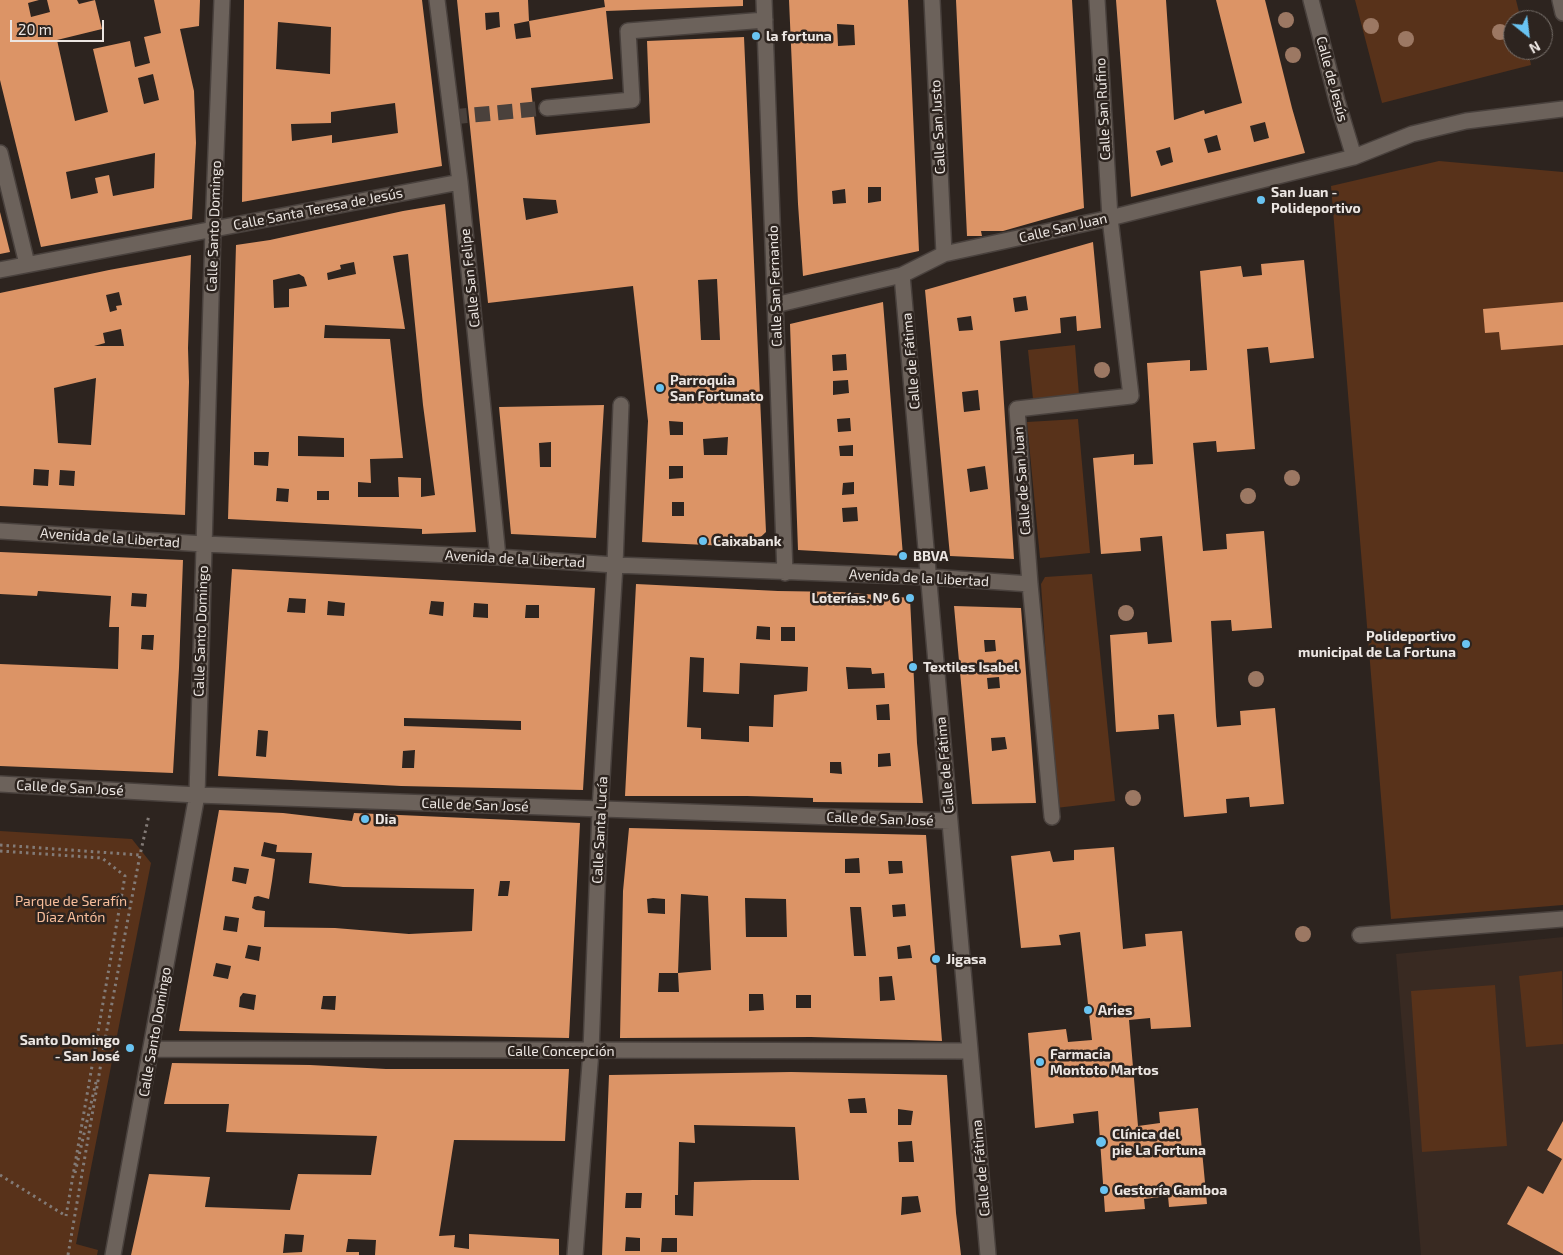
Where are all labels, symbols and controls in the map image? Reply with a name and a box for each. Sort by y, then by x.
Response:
scale bar [12,10,106,42]
north arrow [1503,10,1553,60]
text: 20 m [18,20,52,38]
place label: la fortuna [766,28,832,44]
marker: la fortuna [750,30,762,42]
street label: Calle de Jesús [1313,34,1351,124]
text: N [1526,38,1544,58]
street label: Calle San Rufino [1092,57,1114,161]
street label: Calle San Justo [927,79,949,175]
street label: Calle Santo Domingo [203,160,225,292]
street label: Calle Santa Teresa de Jesús [232,184,404,234]
place label: San Juan - Polideportivo [1271,184,1361,216]
marker: San Juan - Polideportivo [1255,194,1267,206]
street label: Calle San Juan [1017,210,1109,246]
street label: Calle San Fernando [764,225,786,347]
street label: Calle San Felipe [456,228,484,328]
street label: Calle de Fátima [898,312,924,410]
place label: Parroquia San Fortunato [670,372,764,404]
marker: Parroquia San Fortunato [654,382,666,394]
street label: Calle de San Juan [1010,426,1034,536]
street label: Avenida de la Libertad [40,525,180,551]
place label: Caixabank [713,533,782,549]
marker: Caixabank [697,535,709,547]
street label: Avenida de la Libertad [445,547,585,571]
place label: BBVA [913,548,948,564]
marker: BBVA [897,550,909,562]
street label: Calle Santo Domingo [190,565,212,697]
street label: Avenida de la Libertad [849,566,989,590]
place label: Loterías. Nº 6 [811,590,900,606]
marker: Loterías. Nº 6 [904,592,916,604]
place label: Polideportivo municipal de La Fortuna [1298,628,1456,660]
marker: Polideportivo municipal de La Fortuna [1460,638,1472,650]
place label: Textiles Isabel [923,659,1019,675]
marker: Textiles Isabel [907,661,919,673]
street label: Calle de Fátima [932,716,958,814]
street label: Calle Santa Lucía [589,776,611,884]
street label: Calle de San José [16,777,124,799]
street label: Calle de San José [421,795,529,815]
street label: Calle de San José [826,809,934,829]
place label: Dia [375,811,396,827]
marker: Dia [359,813,371,825]
park label: Parque de Serafín Díaz Antón [15,893,127,926]
place label: Jigasa [946,951,987,967]
marker: Jigasa [930,953,942,965]
street label: Calle Santo Domingo [135,966,175,1098]
place label: Aries [1098,1002,1132,1018]
marker: Aries [1082,1004,1094,1016]
place label: Santo Domingo - San José [20,1032,120,1064]
marker: Santo Domingo - San José [124,1042,136,1054]
street label: Calle Concepción [507,1043,615,1059]
place label: Farmacia Montoto Martos [1050,1046,1159,1078]
marker: Farmacia Montoto Martos [1034,1056,1046,1068]
street label: Calle de Fátima [968,1119,994,1217]
place label: Clínica del pie La Fortuna [1112,1126,1206,1158]
marker: Clínica del pie La Fortuna [1094,1135,1108,1149]
place label: Gestoría Gamboa [1114,1182,1227,1198]
marker: Gestoría Gamboa [1098,1184,1110,1196]

